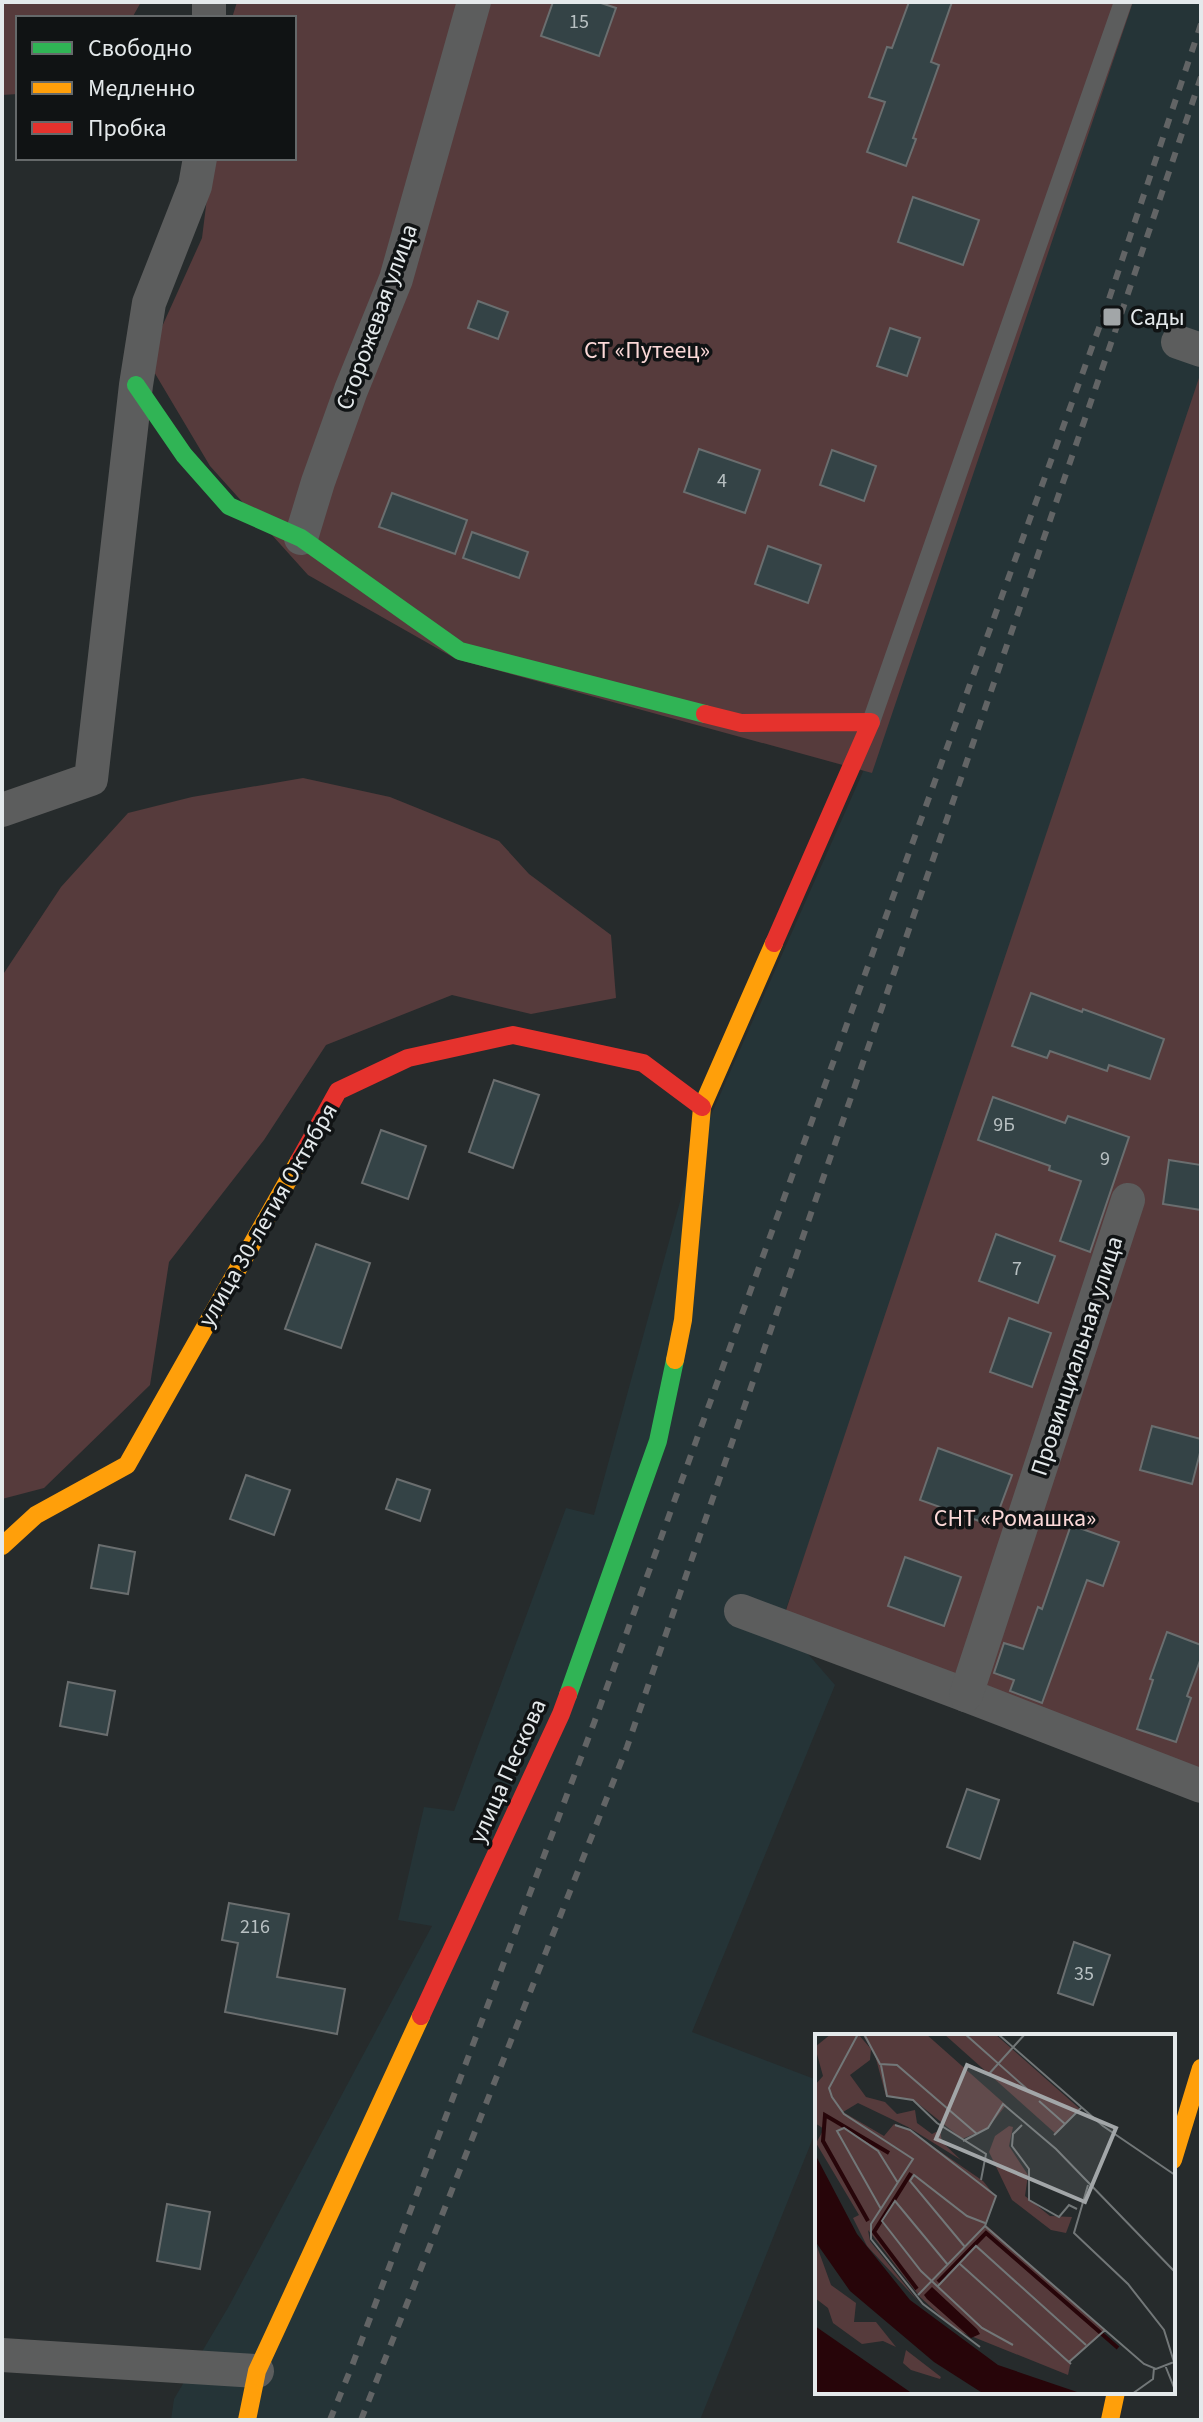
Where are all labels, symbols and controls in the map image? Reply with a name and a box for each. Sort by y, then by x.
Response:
house number: 15 [569,8,589,36]
legend [16,16,296,160]
text: Свободно [88,31,192,66]
text: Медленно [88,71,195,106]
text: Пробка [88,111,167,146]
street label: Сторожевая улица [327,219,427,415]
place label: Сады [1130,300,1185,335]
marker: Сады [1101,306,1123,328]
park label: СТ «Путеец» [584,333,710,368]
house number: 4 [717,467,727,495]
street label: улица 30-летия Октября [189,1096,347,1334]
house number: 9Б [993,1111,1015,1139]
house number: 9 [1100,1145,1110,1173]
street label: Провинциальная улица [1022,1232,1132,1480]
house number: 7 [1012,1255,1022,1283]
park label: СНТ «Ромашка» [934,1501,1096,1536]
street label: улица Пескова [461,1693,555,1849]
house number: 216 [240,1913,270,1941]
house number: 35 [1074,1960,1094,1988]
inset map [815,2034,1175,2394]

